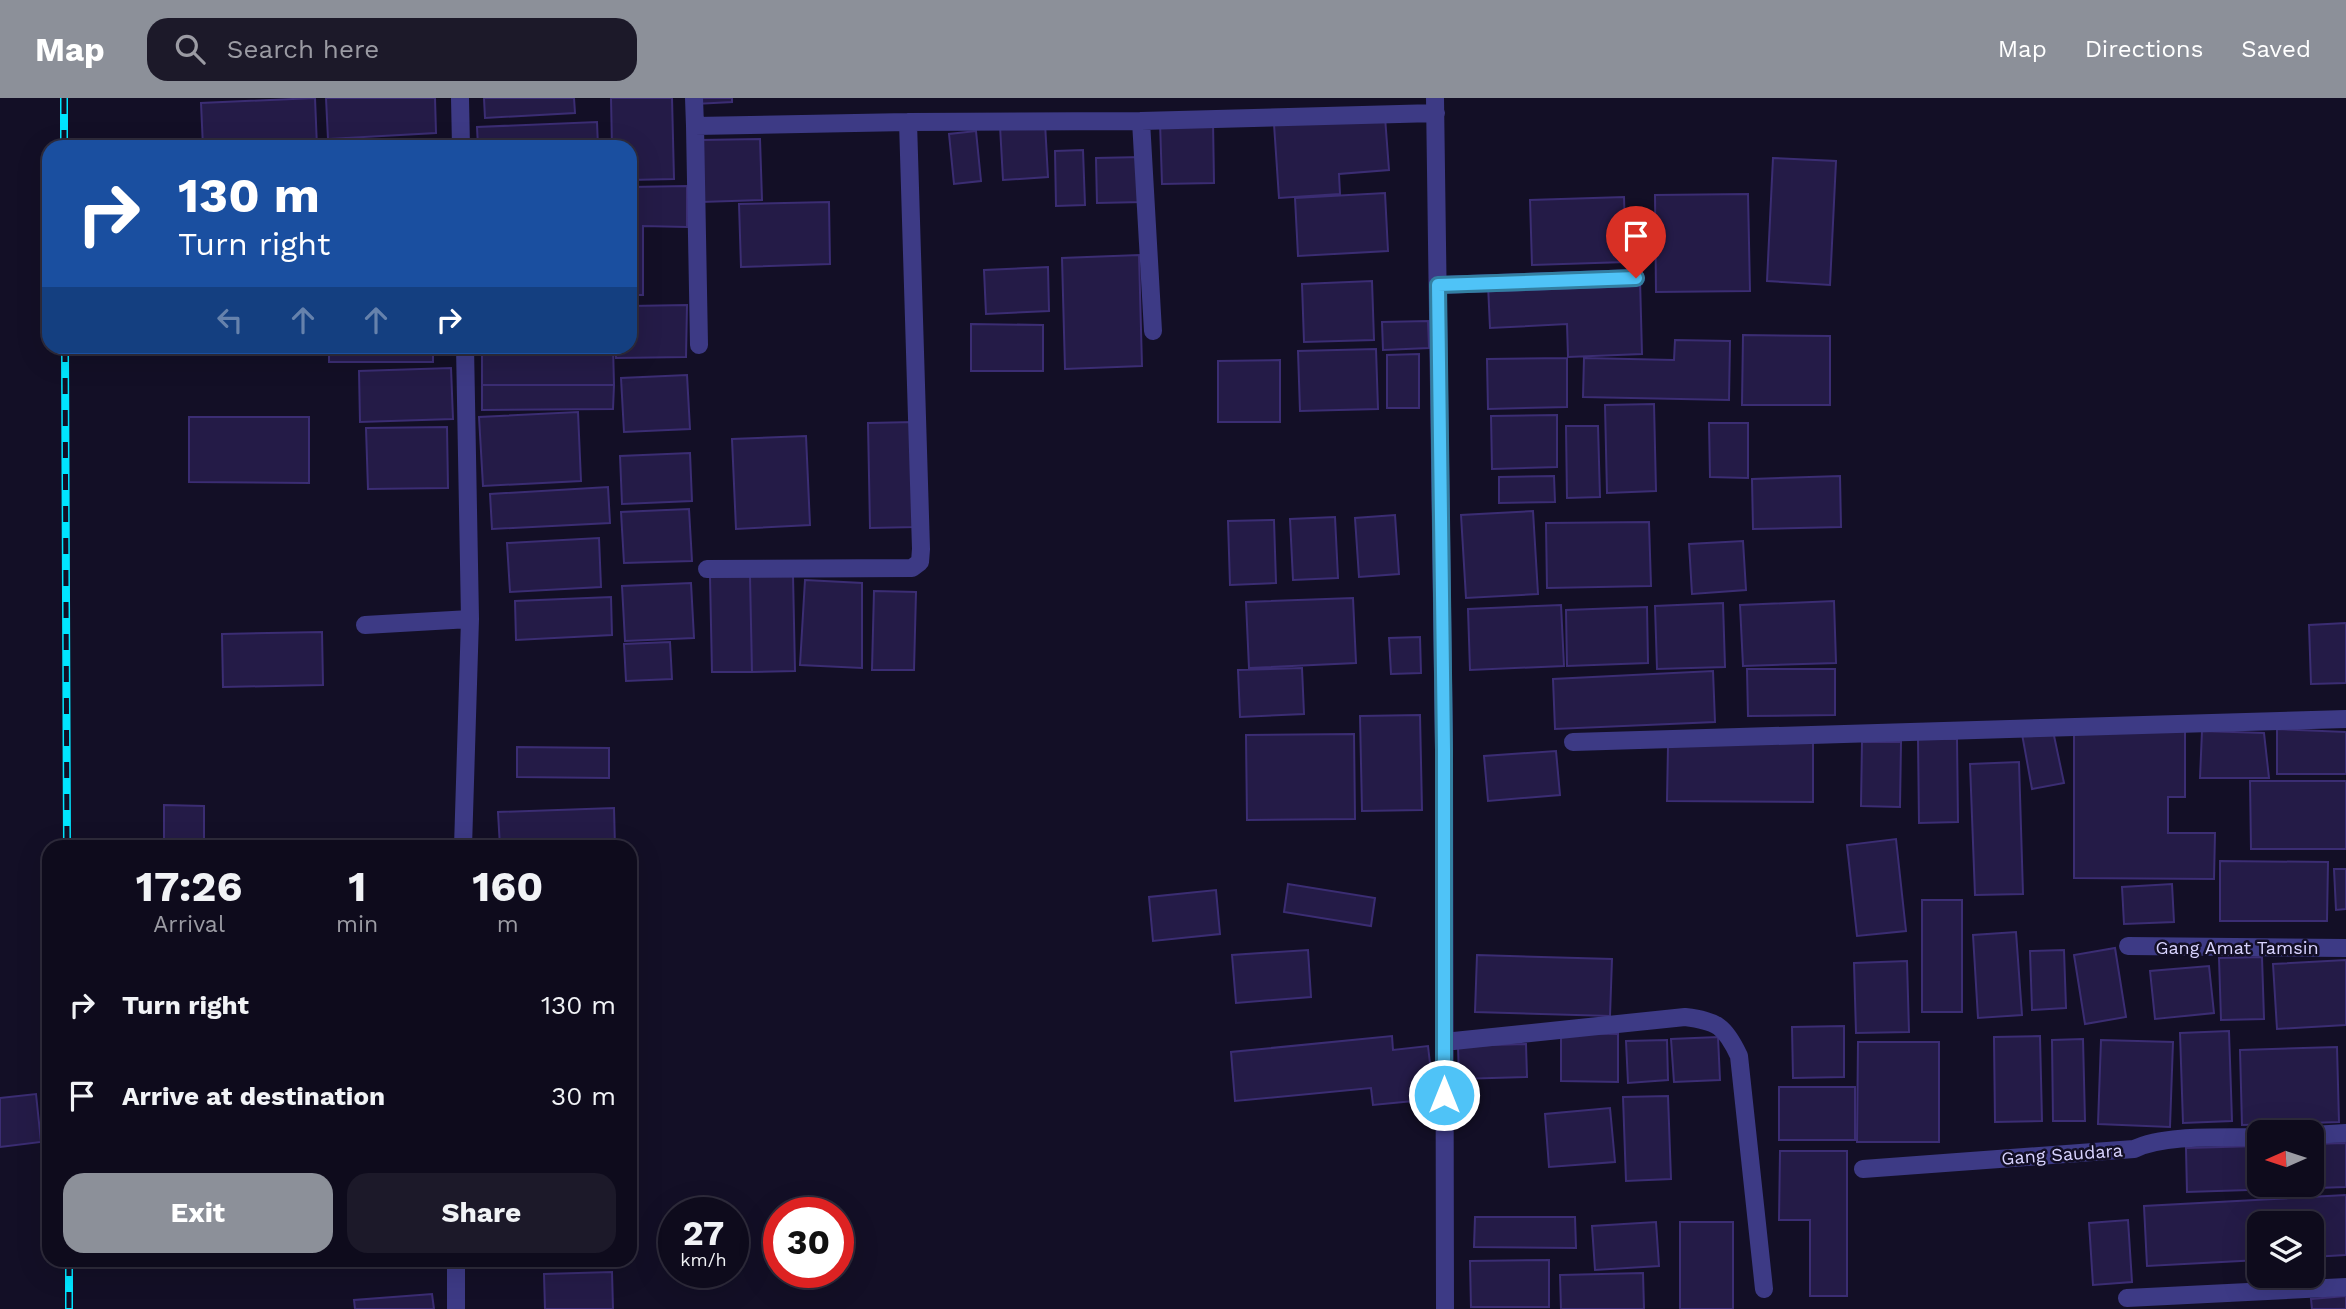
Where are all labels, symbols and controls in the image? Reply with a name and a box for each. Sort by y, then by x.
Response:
search box [147,18,637,81]
text: Map [35,30,105,69]
icon: search [171,30,209,68]
text: Search here [227,34,379,64]
text: Map [1998,35,2047,63]
text: Directions [2085,35,2203,63]
text: Saved [2241,35,2311,63]
text: 130 m [178,166,320,224]
icon: right [63,168,154,259]
pin [1606,206,1666,278]
icon: arrive [1617,217,1655,255]
text: Turn right [178,225,330,263]
icon: left [211,301,249,339]
icon: ahead [284,301,322,339]
icon: ahead [357,301,395,339]
icon: right [430,301,468,339]
text: 17:26 [136,862,242,911]
text: 1 [348,862,366,911]
text: 160 [472,862,543,911]
text: Arrival [153,911,225,938]
text: min [336,911,378,938]
text: m [497,911,519,938]
street label: Gang Amat Tamsin [2155,937,2319,958]
icon: right [63,986,101,1024]
text: Turn right [122,990,249,1020]
text: 130 m [541,990,616,1020]
position arrow [1407,1058,1481,1132]
icon: arrive [63,1077,101,1115]
text: Arrive at destination [122,1081,385,1111]
text: 30 m [551,1081,616,1111]
north arrow [2247,1120,2324,1197]
map controls [2247,1120,2324,1288]
street label: Gang Saudara [2001,1139,2123,1169]
button: Exit [63,1173,333,1253]
button: Share [347,1173,616,1253]
speed limit sign: 30 [763,1197,854,1288]
button: layers [2247,1211,2324,1288]
text: 27 [683,1212,724,1254]
text: km/h [680,1249,727,1270]

